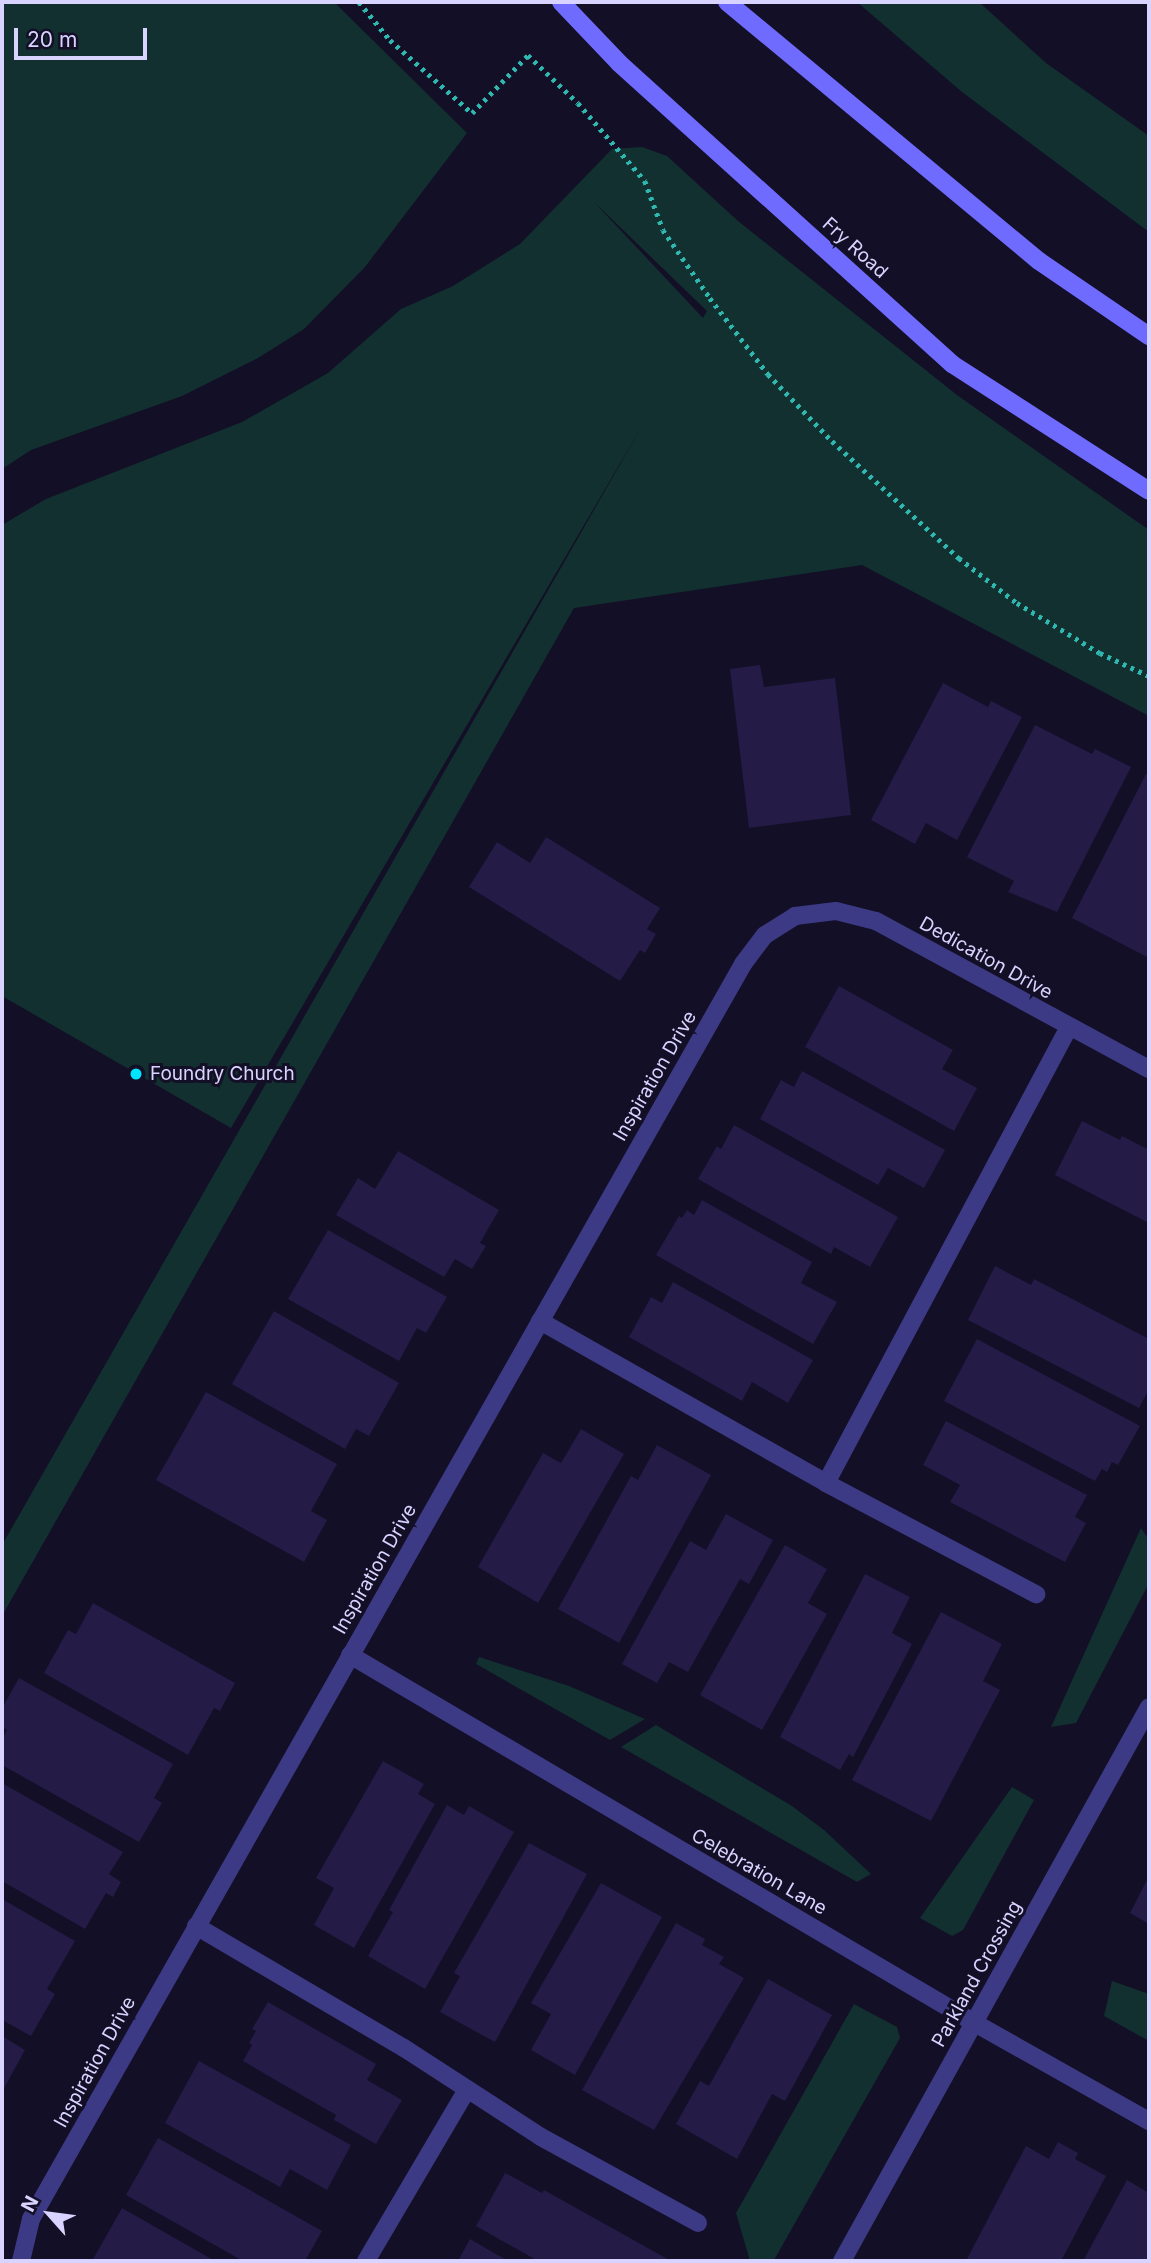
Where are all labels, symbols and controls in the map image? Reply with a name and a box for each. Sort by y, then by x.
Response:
scale bar [18,14,150,58]
text: 20 m [27,27,77,52]
street label: Fry Road [818,213,892,283]
street label: Dedication Drive [915,912,1057,1004]
street label: Inspiration Drive [609,1007,701,1145]
place label: Foundry Church [150,1063,295,1085]
marker: Foundry Church [128,1066,144,1082]
street label: Inspiration Drive [329,1500,421,1638]
street label: Celebration Lane [687,1824,831,1920]
street label: Parkland Crossing [927,1897,1027,2051]
street label: Inspiration Drive [50,1992,140,2132]
north arrow [14,2179,84,2249]
text: N [16,2192,44,2216]

